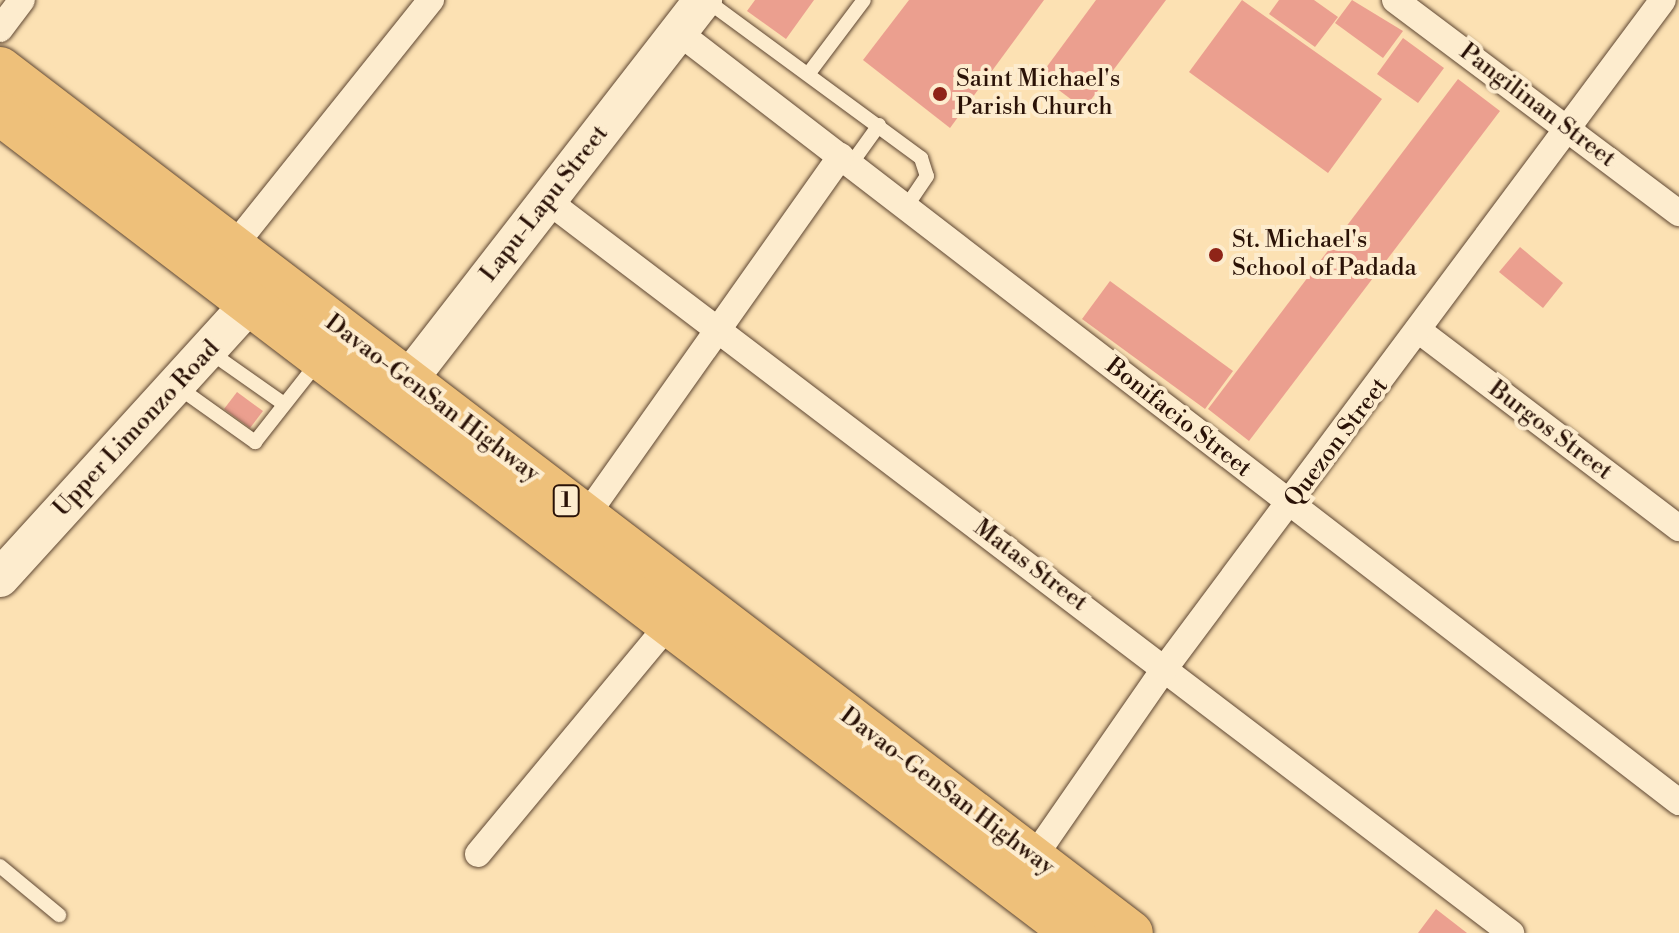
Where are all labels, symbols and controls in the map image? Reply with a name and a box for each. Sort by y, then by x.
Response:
street label: Pangilinan Street [1453,38,1621,174]
place label: Saint Michael's Parish Church [956,66,1120,122]
marker: Saint Michael's Parish Church [931,85,949,103]
street label: Lapu-Lapu Street [475,120,615,288]
place label: St. Michael's School of Padada [1232,227,1417,283]
marker: St. Michael's School of Padada [1207,246,1225,264]
street label: Davao-GenSan Highway [319,309,545,489]
street label: Upper Limonzo Road [48,335,226,523]
street label: Bonifacio Street [1099,352,1257,484]
street label: Quezon Street [1279,373,1395,513]
street label: Burgos Street [1483,375,1617,487]
road number: 1 [552,483,580,519]
street label: Matas Street [967,514,1093,618]
street label: Davao-GenSan Highway [834,702,1060,882]

